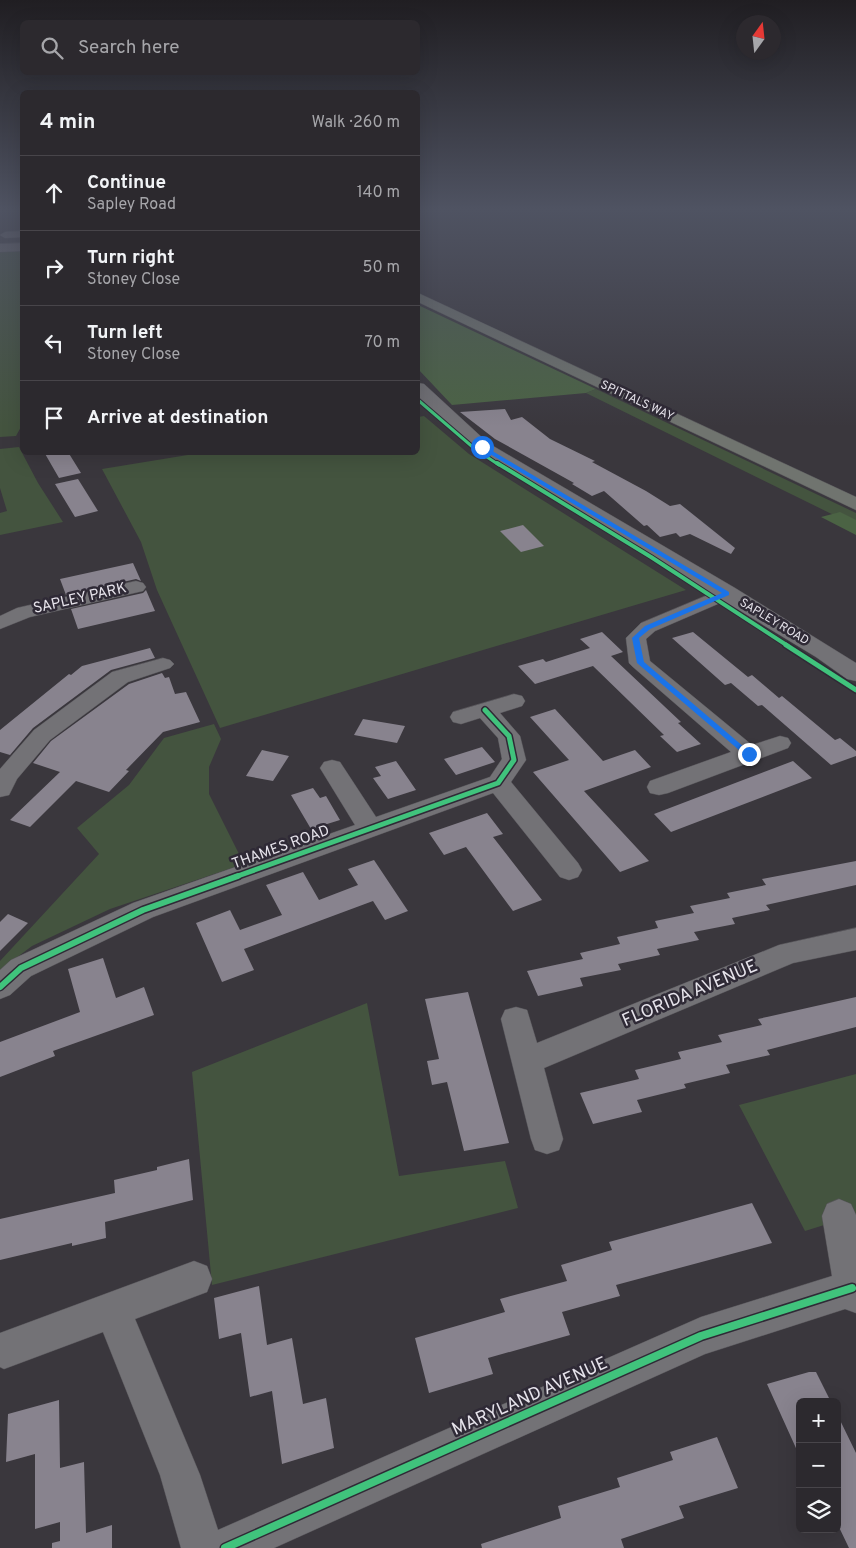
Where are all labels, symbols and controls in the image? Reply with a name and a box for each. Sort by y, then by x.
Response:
north arrow [736,15,781,60]
search box [20,20,420,75]
icon: search [38,34,66,62]
text: Search here [78,36,180,60]
text: 4 min [40,109,96,136]
text: Walk · 260 m [311,113,400,133]
text: Continue [87,171,166,195]
icon: ahead [40,179,68,207]
text: 140 m [357,183,400,203]
text: Sapley Road [87,195,176,215]
text: Turn right [87,246,175,270]
icon: right [40,254,68,282]
text: 50 m [363,258,400,278]
text: Stoney Close [87,270,180,290]
text: Turn left [87,321,163,345]
icon: left [40,329,68,357]
text: 70 m [365,333,400,353]
text: Stoney Close [87,345,180,365]
street label: SPITTALS WAY [598,377,677,425]
icon: arrive [40,404,68,432]
text: Arrive at destination [87,406,268,430]
route start [471,436,494,459]
street label: SAPLEY PARK [31,579,129,619]
street label: SAPLEY ROAD [736,595,812,649]
route end [738,743,761,766]
street label: THAMES ROAD [230,822,332,874]
street label: FLORIDA AVENUE [619,955,761,1033]
street label: MARYLAND AVENUE [449,1352,611,1442]
map controls [796,1398,841,1533]
button: + [796,1398,841,1443]
button: − [796,1443,841,1488]
button: layers [796,1488,841,1533]

